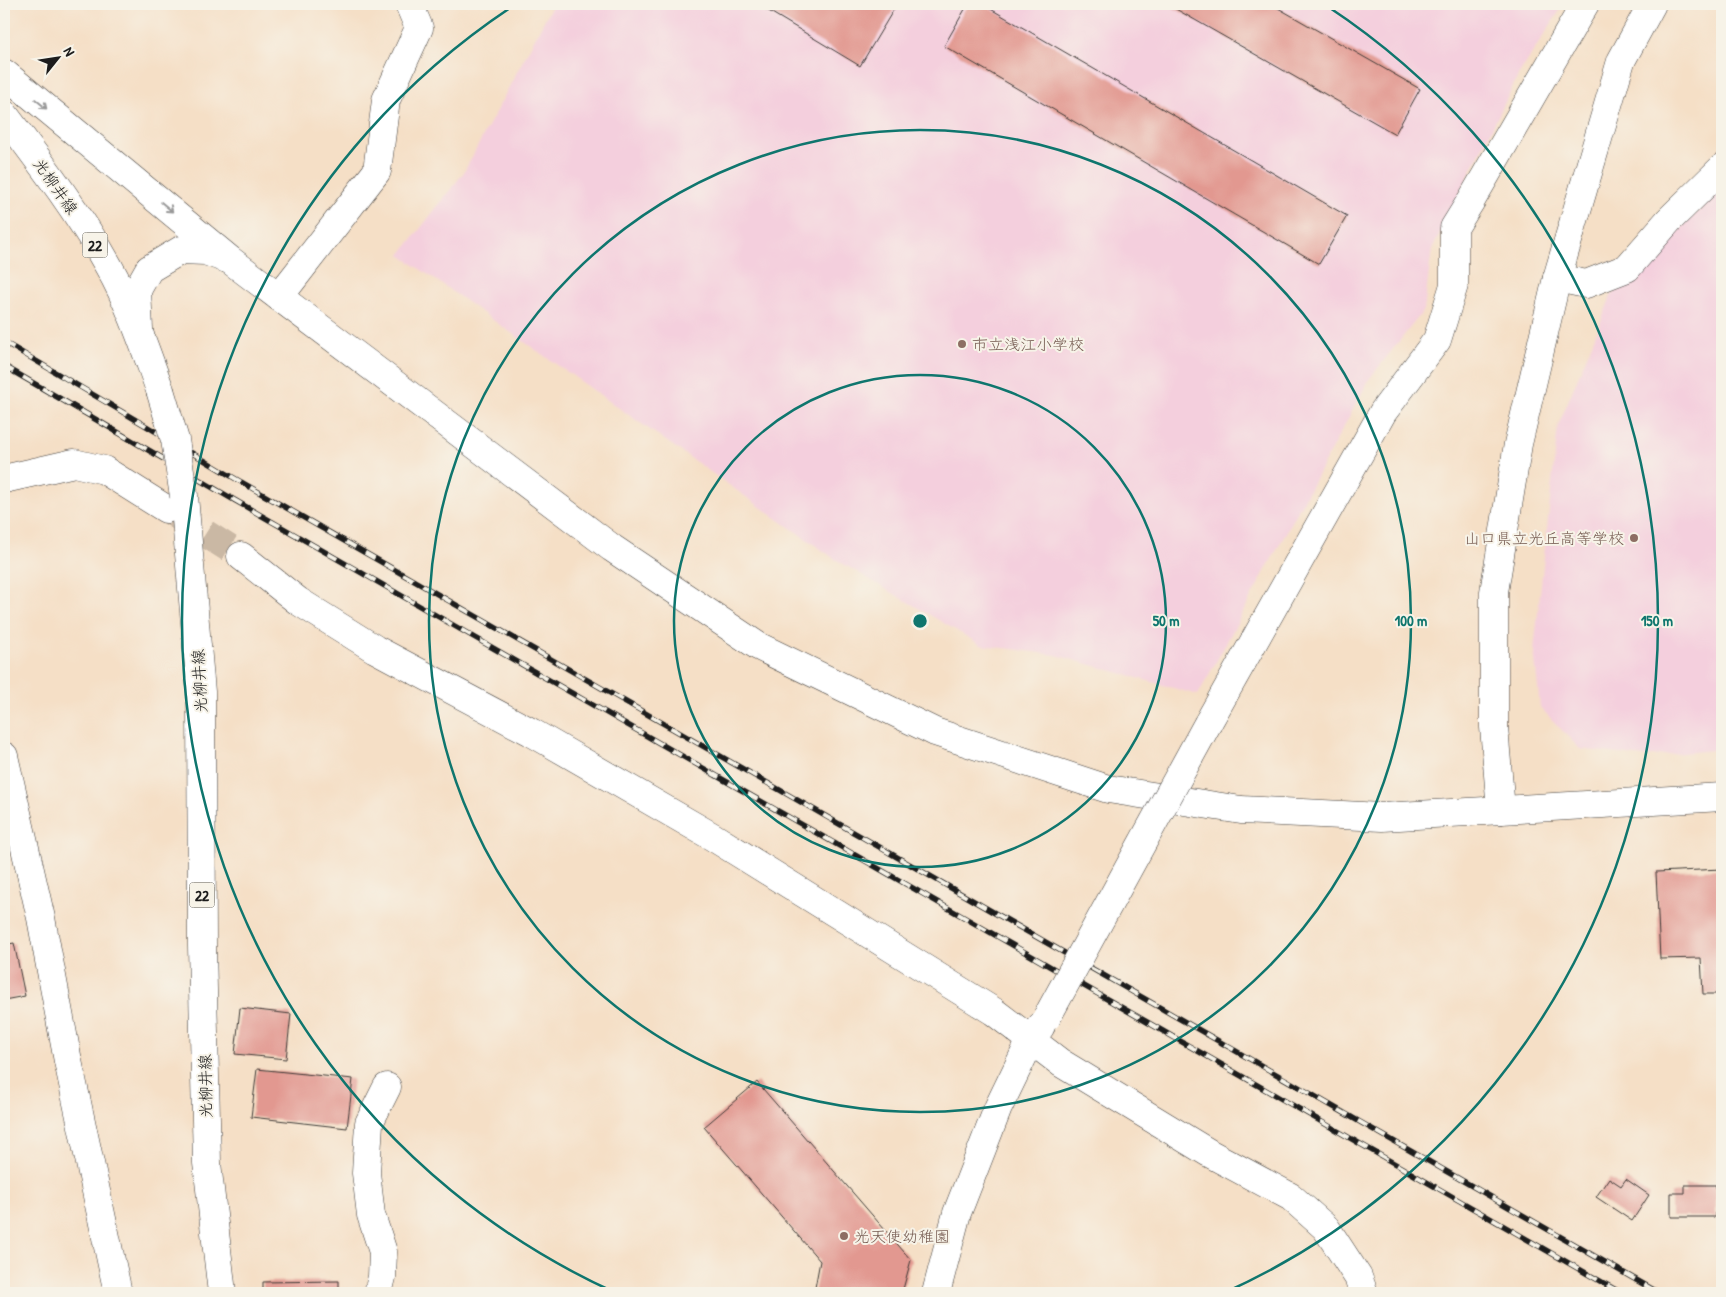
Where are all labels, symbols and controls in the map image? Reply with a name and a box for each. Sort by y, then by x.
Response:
north arrow [32,32,82,82]
text: N [60,43,80,60]
one-way arrow [35,98,48,110]
street label: 光柳井線 [29,153,83,219]
one-way arrow [160,202,173,213]
road number: 22 [82,232,108,258]
place label: 市立浅江小学校 [972,333,1084,355]
marker: 市立浅江小学校 [956,338,968,350]
place label: 山口県立光丘高等学校 [1464,527,1624,549]
marker: 山口県立光丘高等学校 [1628,532,1640,544]
text: 50 m [1153,610,1179,631]
text: 100 m [1395,610,1427,631]
text: 150 m [1641,610,1673,631]
centre of rings [911,612,929,630]
street label: 光柳井線 [186,648,212,714]
road number: 22 [190,882,214,908]
street label: 光柳井線 [193,1054,217,1118]
place label: 光天使幼稚園 [854,1225,950,1247]
marker: 光天使幼稚園 [838,1230,850,1242]

